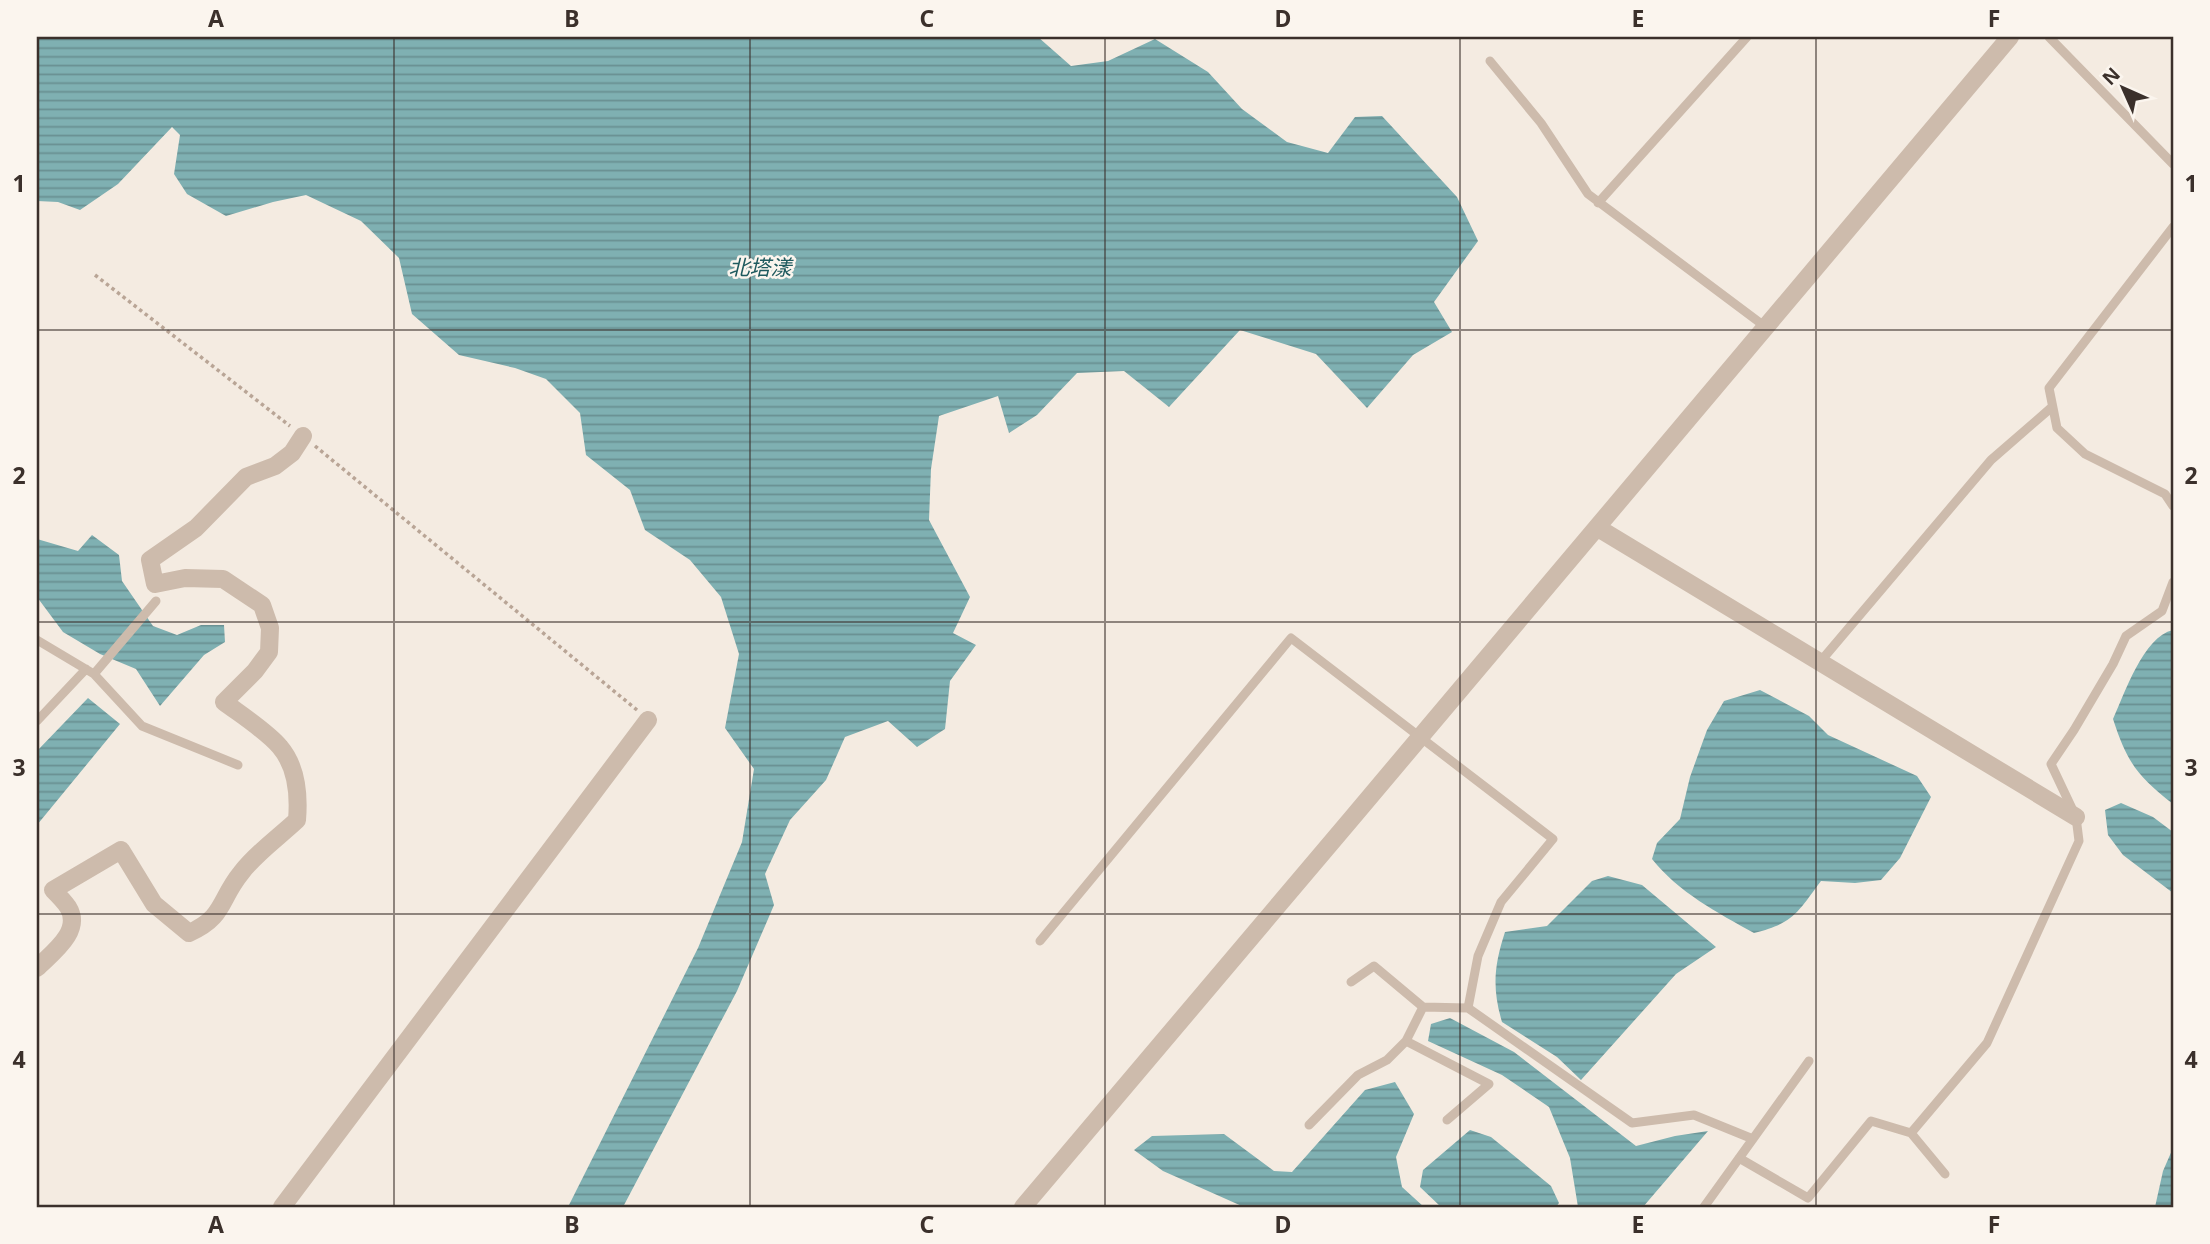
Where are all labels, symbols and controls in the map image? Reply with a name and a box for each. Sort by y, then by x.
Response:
text: A [208,2,224,34]
text: B [564,2,580,34]
text: C [920,2,935,34]
text: D [1275,2,1291,34]
text: E [1632,2,1644,34]
text: F [1988,2,2000,34]
north arrow [2088,52,2158,122]
text: N [2096,61,2126,91]
text: 1 [12,167,26,199]
text: 1 [2184,167,2198,199]
water label: 北塔漾 [729,253,794,281]
text: 2 [12,459,26,491]
text: 2 [2184,459,2198,491]
text: 3 [12,751,26,783]
text: 3 [2184,751,2198,783]
text: 4 [12,1043,26,1075]
text: 4 [2184,1043,2198,1075]
text: A [208,1208,224,1240]
text: B [564,1208,580,1240]
text: C [920,1208,935,1240]
text: D [1275,1208,1291,1240]
text: E [1632,1208,1644,1240]
text: F [1988,1208,2000,1240]

